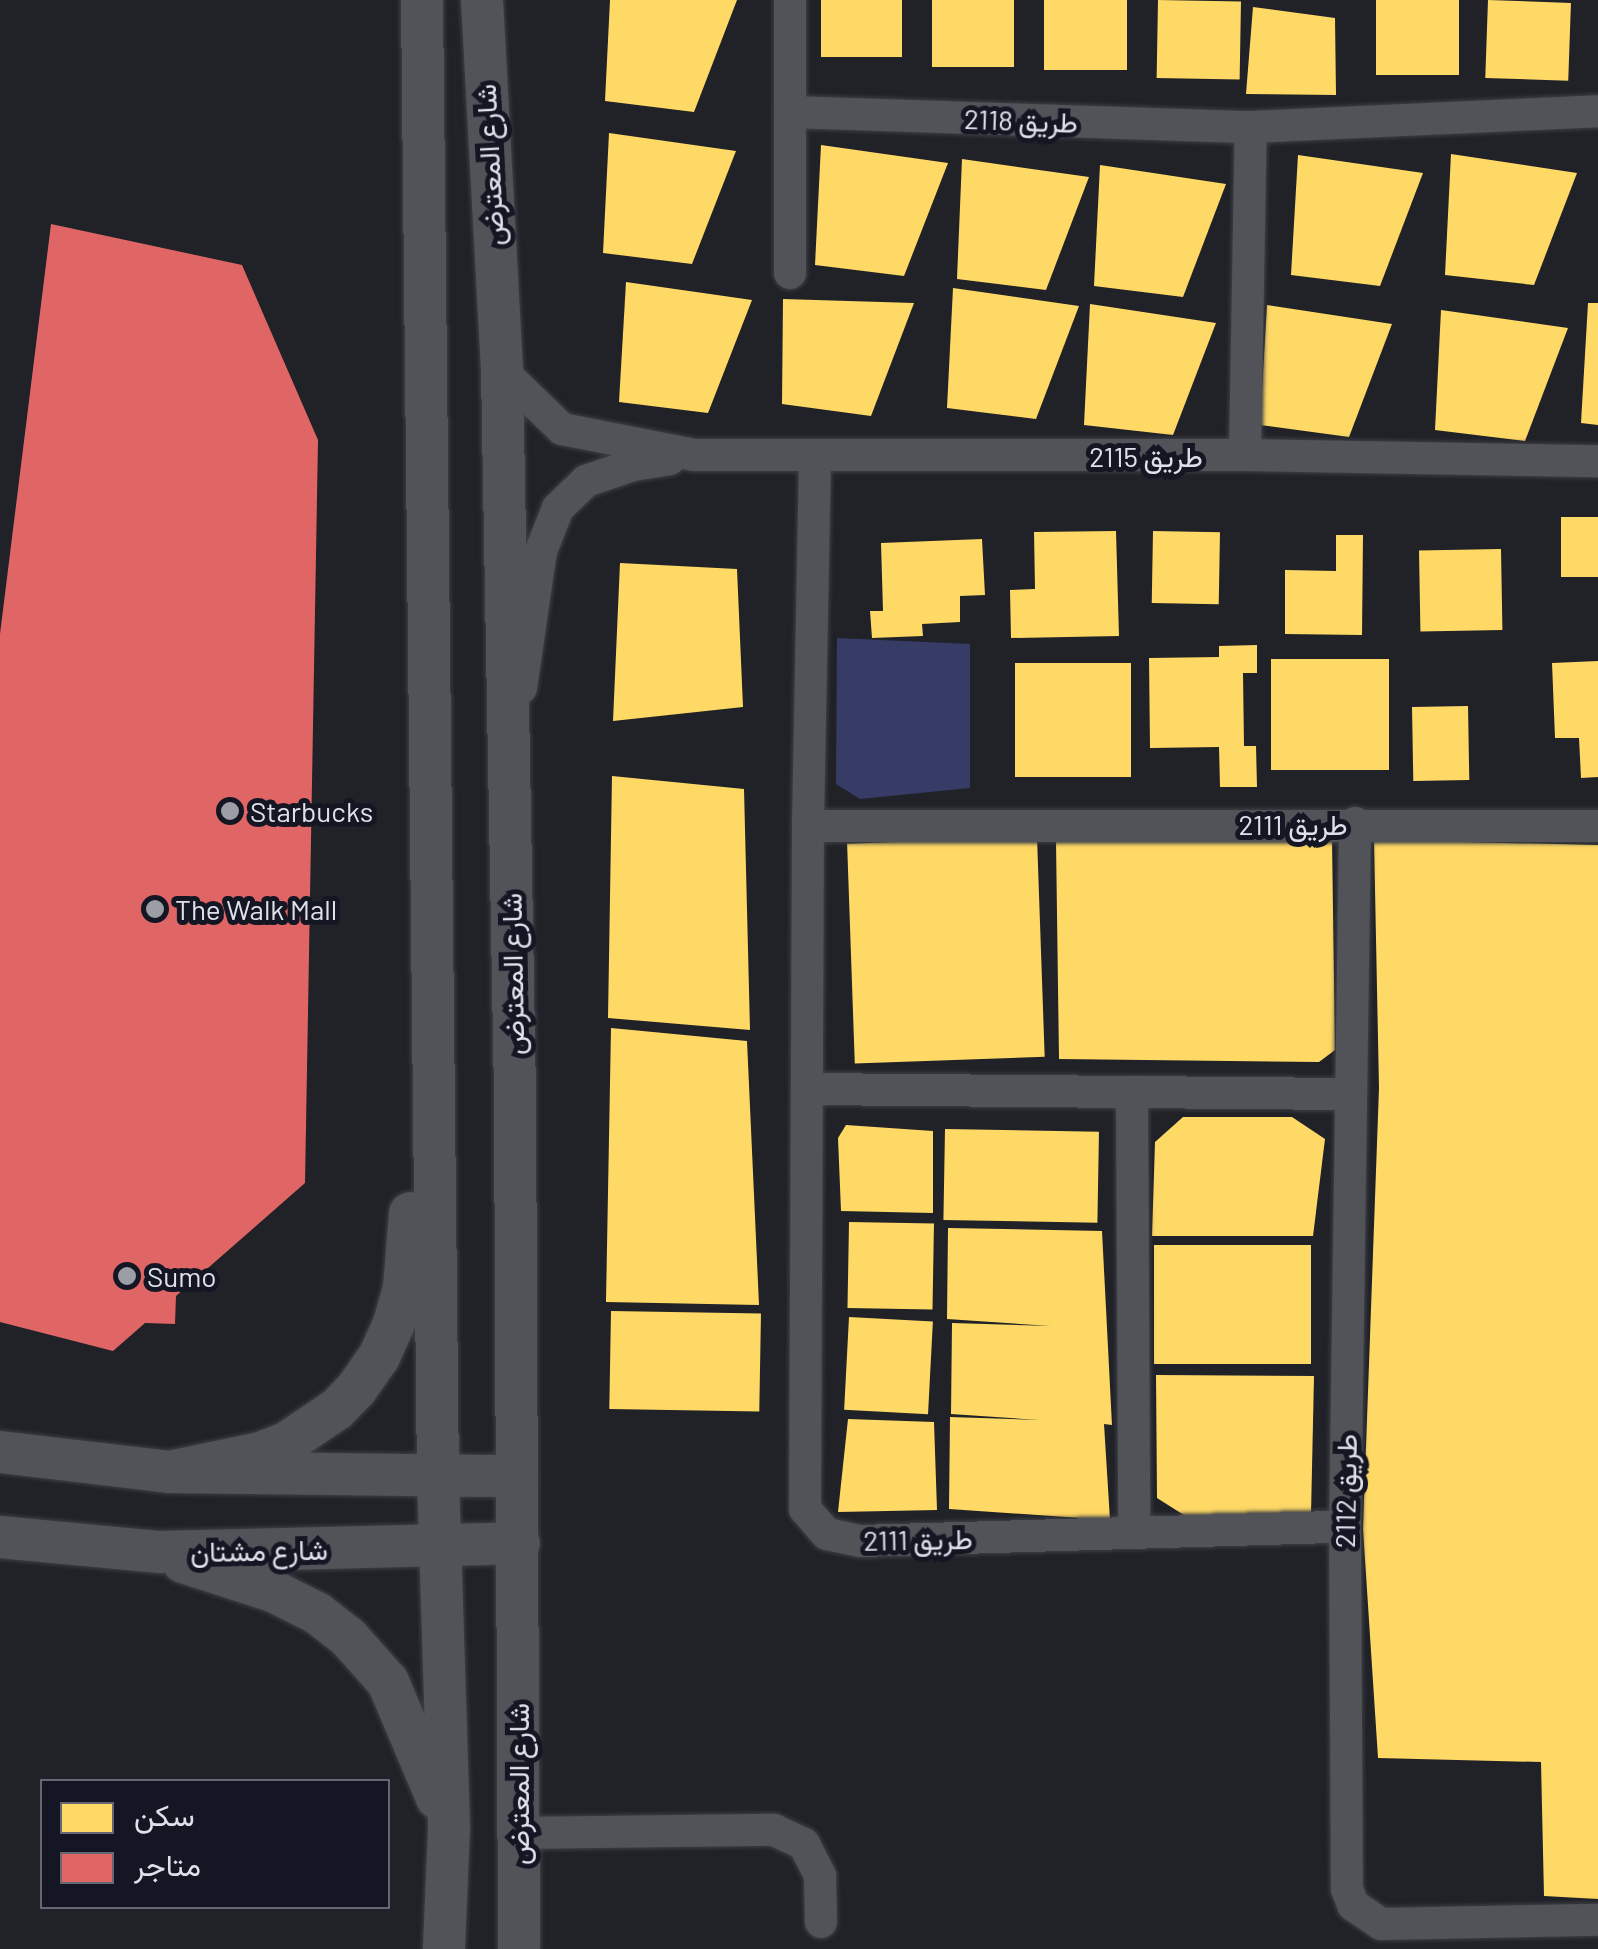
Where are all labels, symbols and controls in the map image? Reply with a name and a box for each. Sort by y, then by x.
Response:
street label: شارع المعترض [468,83,510,247]
street label: طريق 2118 [964,101,1078,139]
street label: طريق 2115 [1089,439,1203,473]
place label: Starbucks [250,794,373,828]
marker: Starbucks [219,800,241,822]
street label: طريق 2111 [1238,807,1348,841]
place label: The Walk Mall [175,892,337,926]
street label: شارع المعترض [494,893,530,1055]
marker: The Walk Mall [144,898,166,920]
place label: Sumo [147,1259,217,1293]
marker: Sumo [116,1265,138,1287]
street label: طريق 2112 [1327,1434,1363,1548]
street label: طريق 2111 [863,1521,973,1557]
street label: شارع مشتان [190,1532,328,1568]
street label: شارع المعترض [501,1703,535,1865]
legend [40,1779,390,1909]
text: سكن [134,1796,195,1832]
text: متاجر [134,1846,201,1882]

